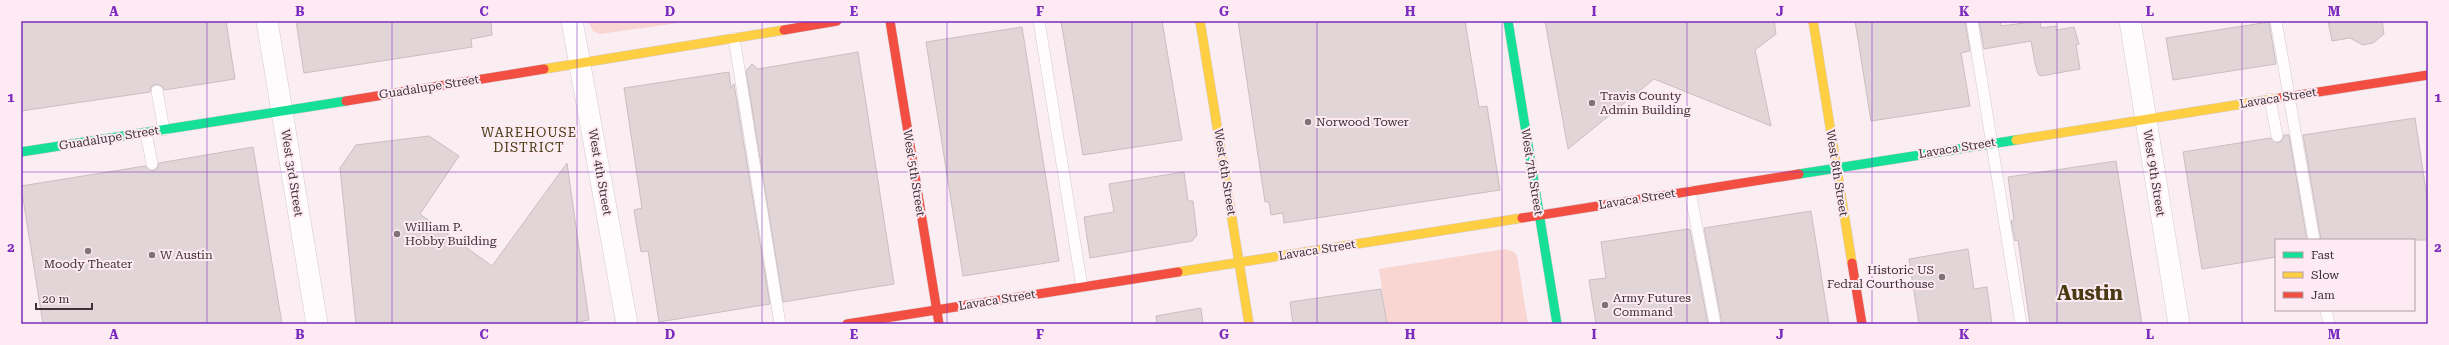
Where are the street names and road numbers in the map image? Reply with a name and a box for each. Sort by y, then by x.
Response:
street label: Guadalupe Street [378,72,480,102]
street label: Lavaca Street [2239,85,2318,111]
street label: Guadalupe Street [58,123,160,153]
street label: West 3rd Street [278,128,306,218]
street label: West 4th Street [585,128,615,217]
street label: West 6th Street [1211,128,1239,217]
street label: West 7th Street [1518,128,1546,217]
street label: West 5th Street [900,129,928,218]
street label: West 8th Street [1823,129,1851,218]
street label: West 9th Street [2140,129,2168,218]
street label: Lavaca Street [1918,135,1997,161]
street label: Lavaca Street [1598,186,1677,212]
street label: Lavaca Street [1278,237,1357,263]
street label: Lavaca Street [958,287,1037,313]

